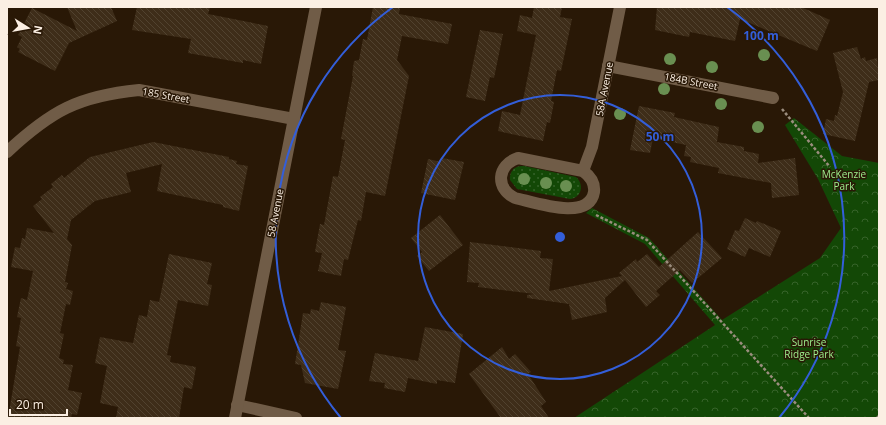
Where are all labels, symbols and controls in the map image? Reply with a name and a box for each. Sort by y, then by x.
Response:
north arrow [8,8,48,48]
text: N [30,24,47,36]
text: 100 m [743,27,779,44]
street label: 58A Avenue [592,60,616,117]
street label: 184B Street [663,69,719,93]
street label: 185 Street [141,84,191,106]
text: 50 m [646,128,674,145]
park label: McKenzie Park [822,167,867,193]
street label: 58 Avenue [263,187,287,238]
centre of rings [553,230,567,244]
park label: Sunrise Ridge Park [784,335,834,361]
scale bar [10,391,67,417]
text: 20 m [16,396,44,413]

